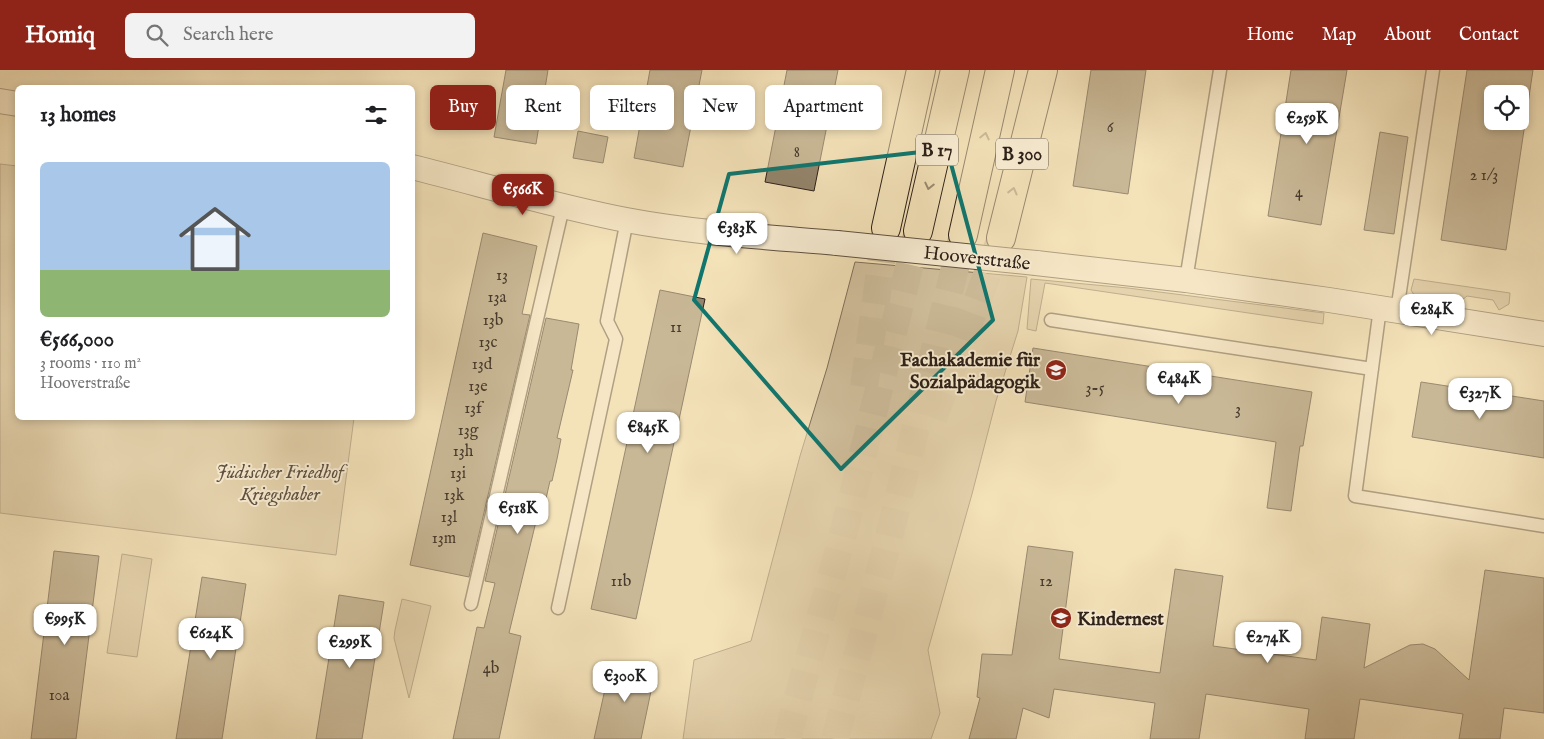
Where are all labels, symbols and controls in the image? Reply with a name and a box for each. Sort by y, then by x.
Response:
search box [125,13,475,58]
text: Homiq [25,20,95,51]
icon: search [143,21,171,49]
text: Search here [183,23,274,47]
text: Home [1247,24,1294,47]
text: Map [1322,24,1356,47]
text: About [1384,24,1431,47]
text: Contact [1459,24,1519,47]
chip: Buy [430,85,496,130]
chip: Rent [506,85,580,130]
chip: Filters [590,85,674,130]
chip: New [684,85,755,130]
chip: Apartment [765,85,882,130]
map controls [1484,85,1529,130]
button: locate [1484,85,1529,130]
icon: filters [362,101,390,129]
text: 13 homes [40,102,116,129]
pin: €259K [1272,102,1342,145]
text: €259K [1286,109,1328,129]
house number: 6 [1107,118,1114,138]
one-way arrow [980,132,990,141]
road number: B 17 [916,134,958,166]
road number: B 300 [996,138,1048,170]
house number: 8 [794,143,800,163]
house number: 2 1/3 [1470,166,1498,186]
pin: €566K [488,174,558,216]
text: €566K [503,180,543,200]
one-way arrow [924,181,935,190]
house number: 4 [1295,183,1303,203]
one-way arrow [1007,187,1018,196]
icon: home [170,194,260,284]
pin: €383K [702,212,772,255]
text: €383K [717,219,757,239]
street label: Hooverstraße [922,241,1032,277]
house number: 13 [496,266,508,286]
house number: 13a [488,288,507,308]
pin: €284K [1397,294,1467,336]
text: €284K [1411,300,1453,320]
house number: 13b [483,311,504,331]
house number: 11 [670,318,682,338]
text: €566,000 [40,327,114,354]
house number: 13c [479,333,498,353]
place label: Fachakademie für Sozialpädagogik [900,349,1041,395]
text: 3 rooms · 110 m² [40,354,141,374]
house number: 13d [472,355,493,375]
school or university icon: Fachakademie für Sozialpädagogik [1044,358,1068,382]
pin: €484K [1144,362,1214,405]
text: €484K [1158,369,1200,389]
text: Hooverstraße [40,374,130,394]
house number: 13e [468,377,488,397]
pin: €327K [1445,378,1515,420]
house number: 3-5 [1085,379,1105,399]
text: €327K [1459,384,1501,404]
house number: 13f [464,399,485,419]
house number: 3 [1235,400,1241,420]
pin: €845K [613,412,683,454]
text: €845K [628,418,668,438]
house number: 13g [458,421,479,441]
house number: 13h [453,442,474,462]
park label: Jüdischer Friedhof Kriegshaber [216,461,348,507]
house number: 13i [450,464,466,484]
house number: 13k [444,486,465,506]
pin: €518K [483,492,553,535]
text: €518K [499,499,537,519]
house number: 13l [441,508,458,528]
house number: 13m [432,529,456,549]
house number: 11b [611,572,632,592]
house number: 12 [1039,572,1053,592]
pin: €995K [30,604,100,646]
school or university icon: Kindernest [1049,606,1073,630]
place label: Kindernest [1077,608,1164,632]
text: €995K [45,610,85,630]
pin: €624K [176,618,246,660]
pin: €274K [1233,622,1303,664]
text: €624K [189,624,233,644]
pin: €299K [315,626,385,669]
text: €274K [1246,628,1290,648]
text: €299K [329,633,371,653]
house number: 4b [483,659,500,679]
pin: €300K [590,660,660,703]
text: €300K [604,667,646,687]
house number: 10a [49,686,69,706]

